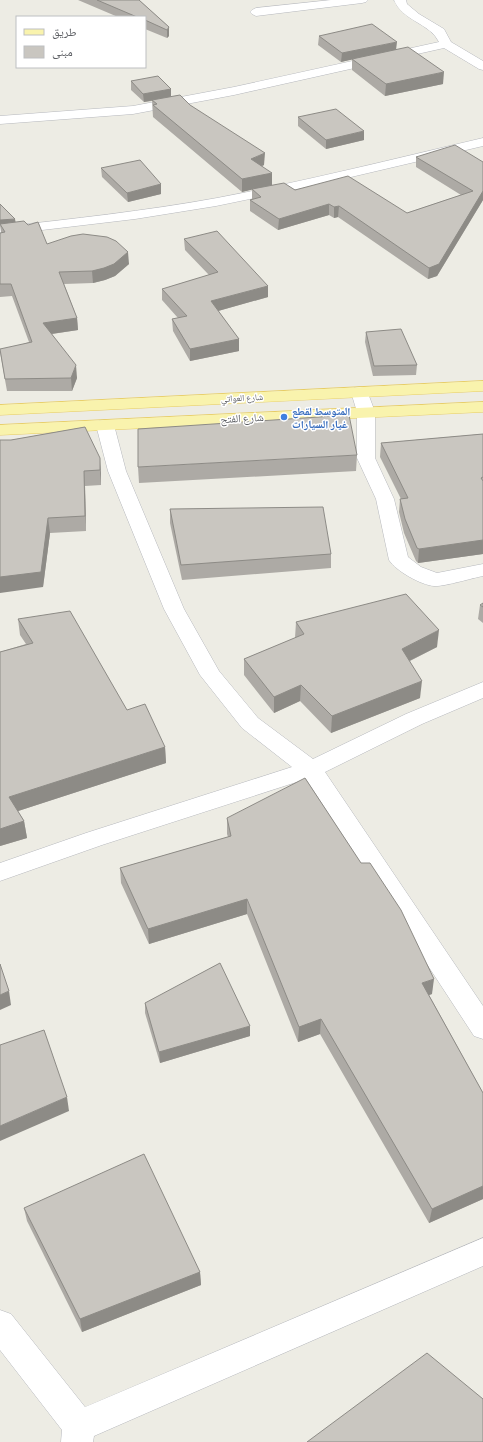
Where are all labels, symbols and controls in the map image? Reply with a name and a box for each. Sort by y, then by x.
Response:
legend [16,16,146,68]
text: طريق [52,24,77,41]
text: مبنى [52,44,73,61]
street label: شارع العواتي [221,391,264,406]
place label: المتوسط لقطع غيار السيارات [292,404,350,432]
street label: شارع الفتح [220,410,264,427]
marker: المتوسط لقطع غيار السيارات [279,412,289,422]

